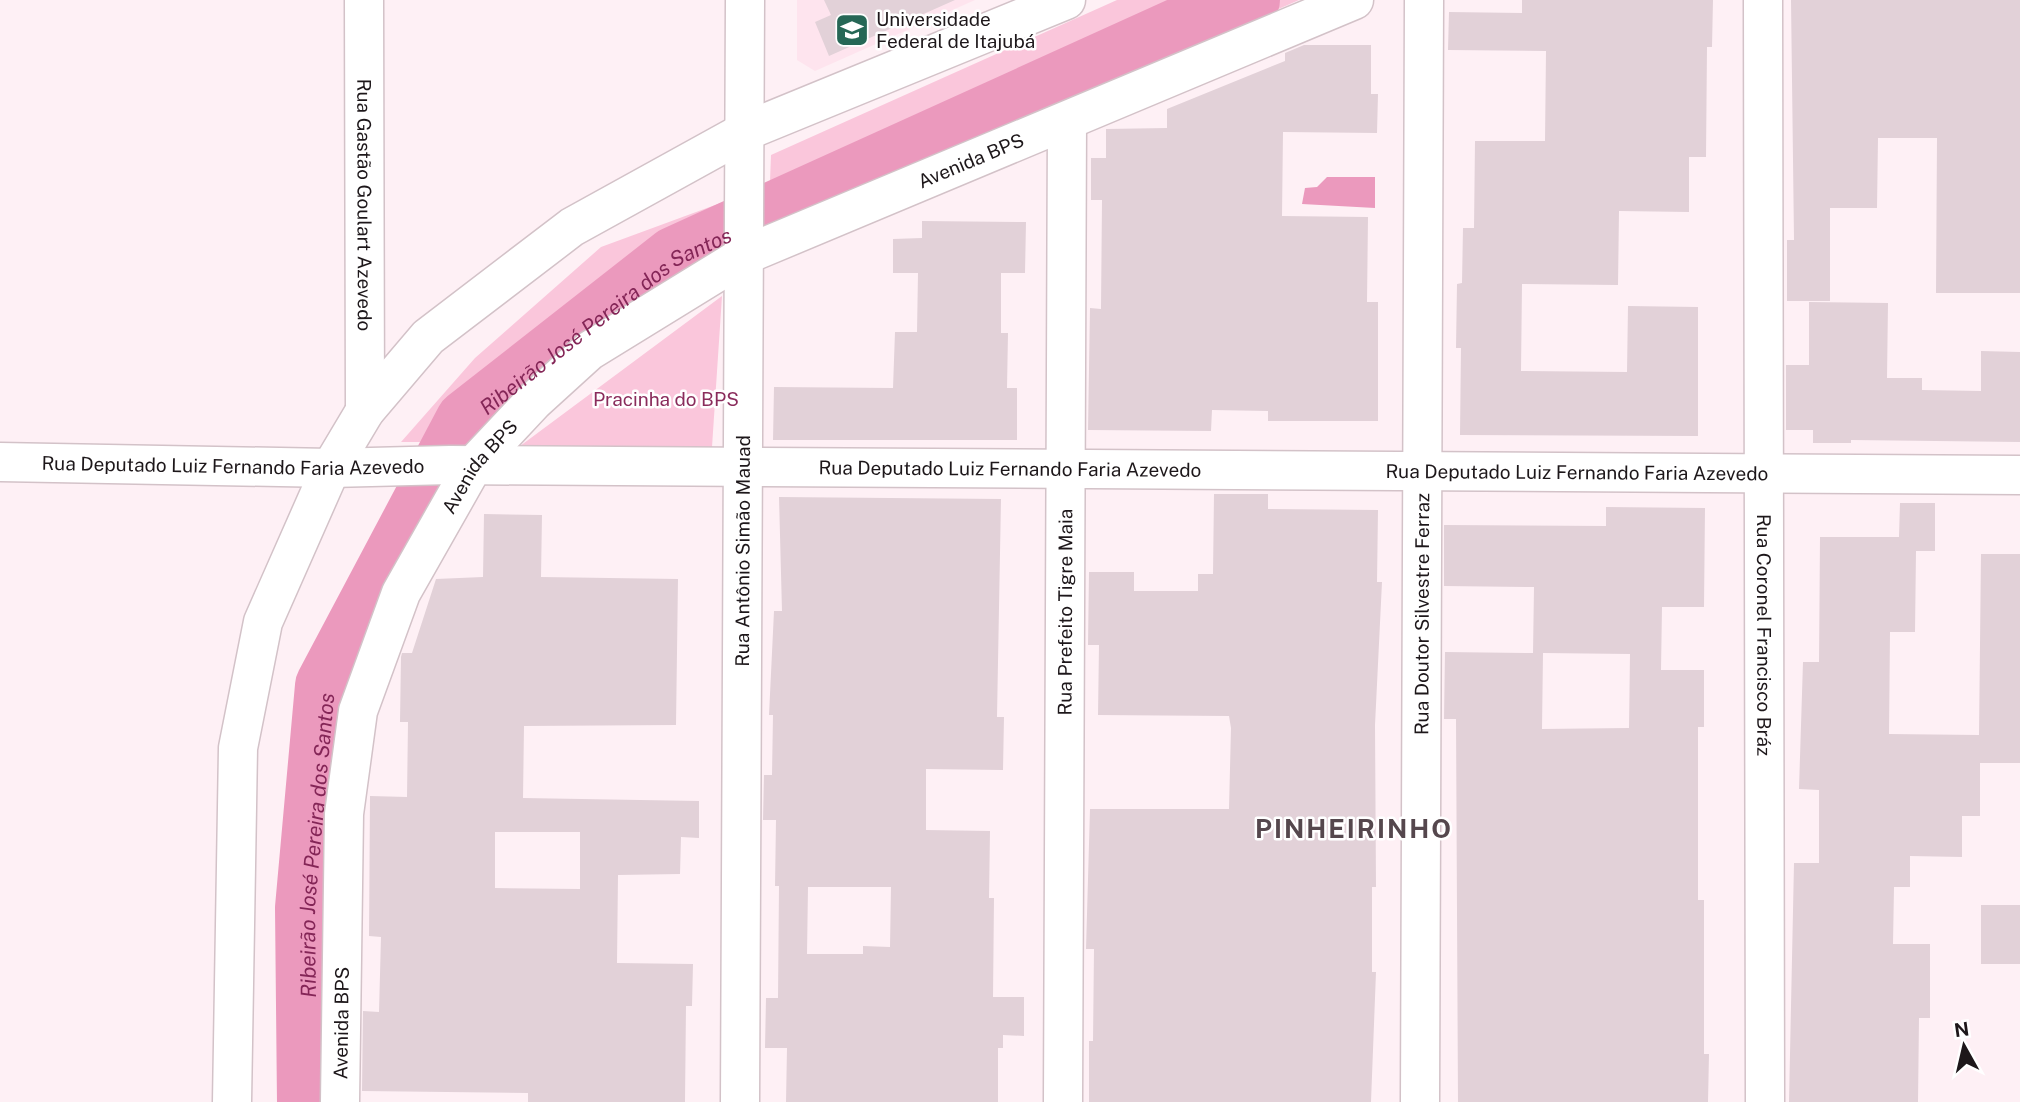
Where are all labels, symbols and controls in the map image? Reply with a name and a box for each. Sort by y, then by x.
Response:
place label: Universidade Federal de Itajubá [876,8,1035,52]
school or university icon: Universidade Federal de Itajubá [833,11,871,49]
street label: Rua Gastão Goulart Azevedo [353,79,376,331]
street label: Avenida BPS [915,129,1027,192]
water label: Ribeirão José Pereira dos Santos [475,222,735,420]
park label: Pracinha do BPS [593,388,739,410]
street label: Avenida BPS [437,415,522,517]
street label: Rua Antônio Simão Mauad [731,435,754,667]
street label: Rua Deputado Luiz Fernando Faria Azevedo [41,452,425,479]
street label: Rua Deputado Luiz Fernando Faria Azevedo [818,456,1201,481]
street label: Rua Deputado Luiz Fernando Faria Azevedo [1385,460,1768,484]
street label: Rua Doutor Silvestre Ferraz [1410,493,1433,735]
street label: Rua Prefeito Tigre Maia [1054,509,1076,715]
street label: Rua Coronel Francisco Bráz [1753,514,1775,756]
water label: Ribeirão José Pereira dos Santos [295,692,339,998]
district label: PINHEIRINHO [1255,813,1453,844]
street label: Avenida BPS [329,967,353,1079]
north arrow [1929,1011,1999,1081]
text: N [1953,1017,1971,1041]

